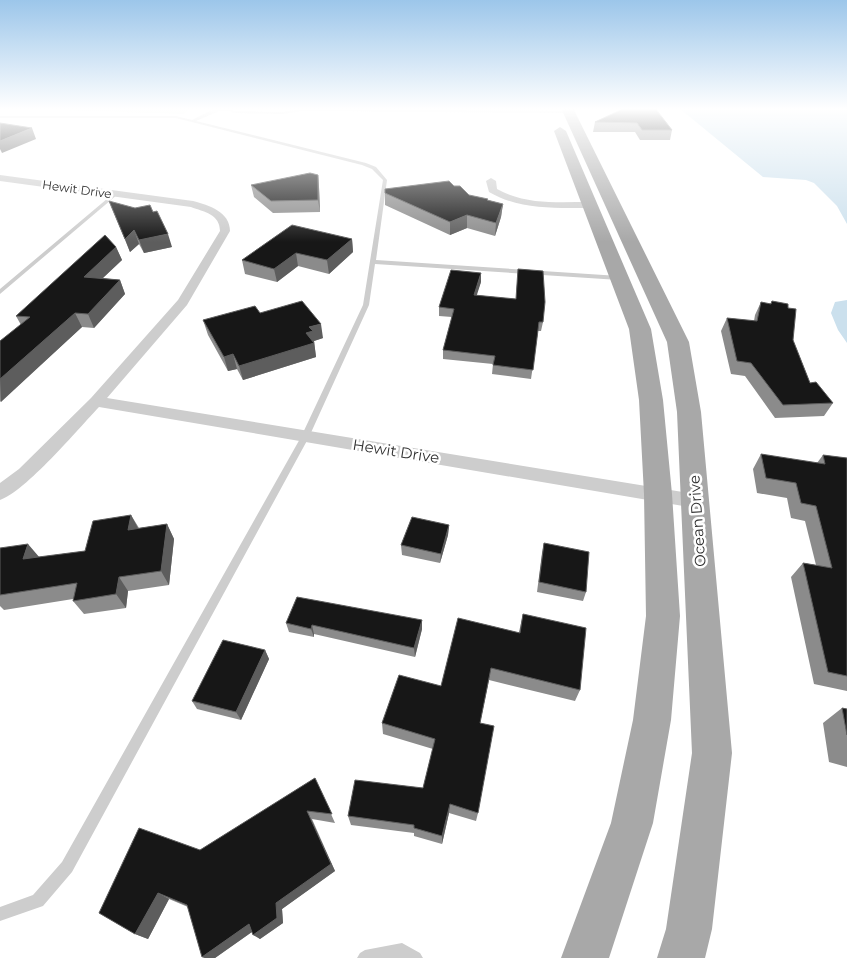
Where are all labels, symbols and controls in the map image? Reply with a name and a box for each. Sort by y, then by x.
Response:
street label: Hewit Drive [41,177,113,201]
street label: Hewit Drive [351,435,441,467]
street label: Ocean Drive [684,474,710,568]

